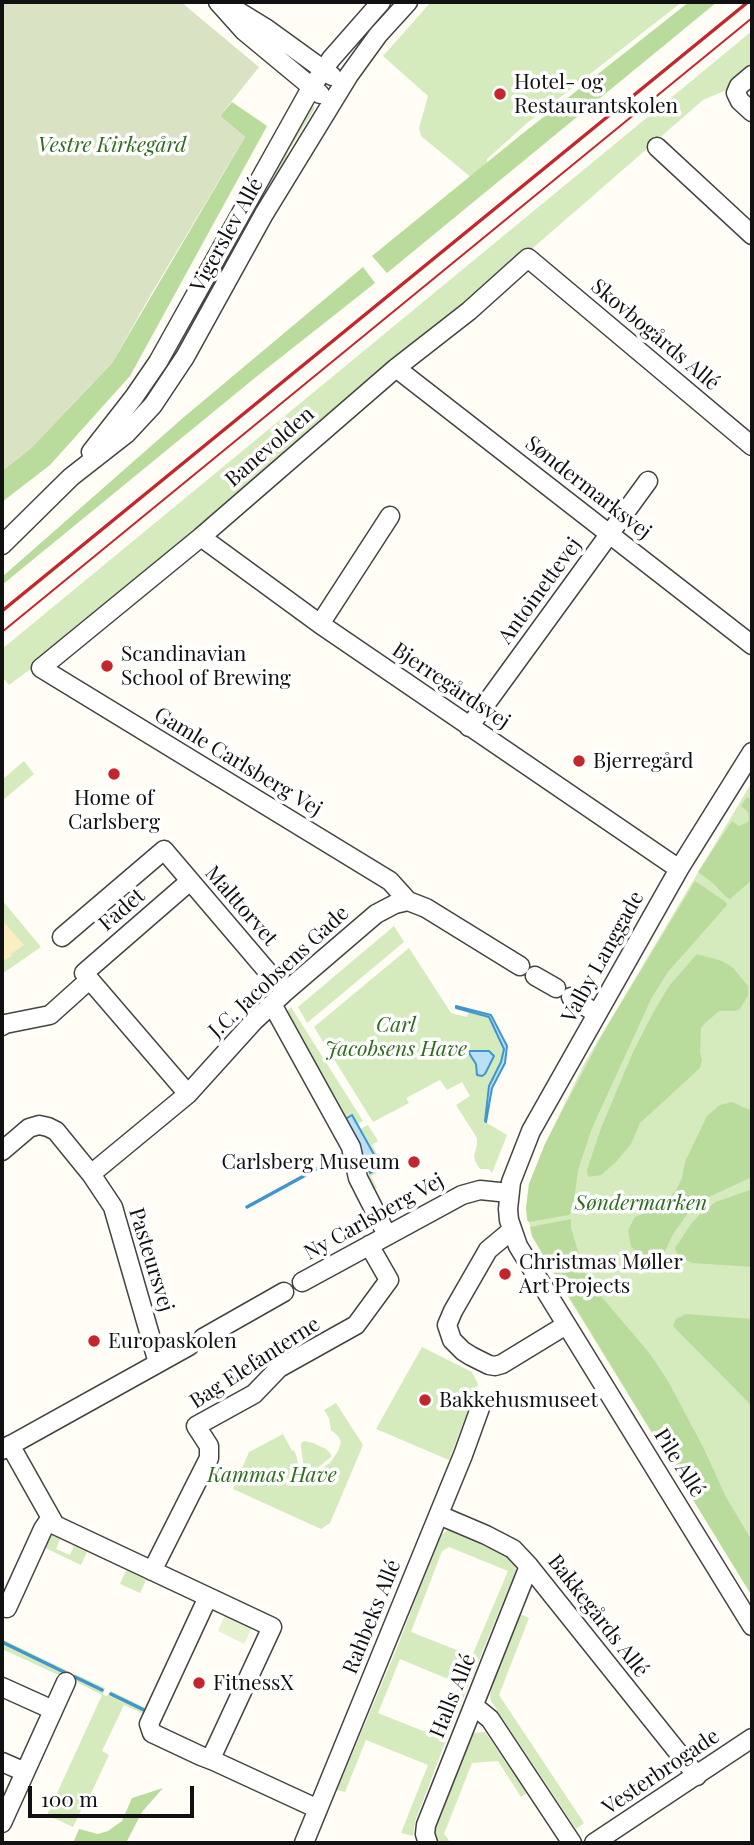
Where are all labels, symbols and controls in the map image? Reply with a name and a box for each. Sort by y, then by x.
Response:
place label: Hotel- og Restaurantskolen [514,69,678,119]
marker: Hotel- og Restaurantskolen [492,86,508,102]
park label: Vestre Kirkegård [38,132,186,158]
street label: Vigerslev Allé [185,174,269,296]
street label: Skovbogårds Allé [586,274,724,396]
street label: Banevolden [221,402,319,492]
street label: Søndermarksvej [520,431,656,545]
street label: Antoinettevej [493,533,587,649]
street label: Bjerregårdsvej [387,637,515,735]
place label: Scandinavian School of Brewing [121,641,291,691]
marker: Scandinavian School of Brewing [99,658,115,674]
street label: Gamle Carlsberg Vej [150,702,326,822]
place label: Bjerregård [593,748,694,774]
marker: Bjerregård [571,753,587,769]
marker: Home of Carlsberg [106,766,122,782]
place label: Home of Carlsberg [68,785,160,835]
street label: Malttorvet [199,861,283,951]
street label: Fadet [94,883,150,937]
street label: Valby Langgade [557,887,649,1027]
street label: J.C. Jacobsens Gade [204,901,354,1043]
park label: Carl Jacobsens Have [325,1012,467,1062]
place label: Carlsberg Museum [222,1149,400,1175]
marker: Carlsberg Museum [406,1154,422,1170]
street label: Ny Carlsberg Vej [300,1168,448,1266]
park label: Søndermarken [575,1190,707,1216]
street label: Pasteursvej [123,1205,179,1315]
place label: Christmas Møller Art Projects [519,1249,683,1299]
marker: Christmas Møller Art Projects [497,1266,513,1282]
street label: Bag Elefanterne [185,1312,325,1414]
place label: Europaskolen [108,1328,237,1354]
marker: Europaskolen [86,1333,102,1349]
place label: Bakkehusmuseet [439,1387,598,1413]
marker: Bakkehusmuseet [417,1392,433,1408]
street label: Pile Allé [648,1424,710,1502]
park label: Kammas Have [207,1462,337,1488]
street label: Bakkegårds Allé [542,1550,654,1682]
street label: Rahbeks Allé [338,1556,406,1678]
street label: Halls Allé [425,1650,481,1742]
place label: FitnessX [213,1670,294,1696]
marker: FitnessX [191,1675,207,1691]
street label: Vesterbrogade [598,1724,724,1820]
scale bar [32,1772,198,1816]
text: 100 m [41,1784,98,1812]

